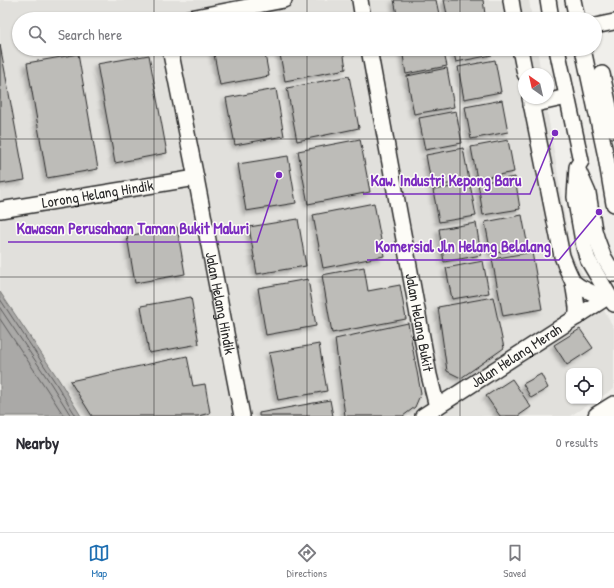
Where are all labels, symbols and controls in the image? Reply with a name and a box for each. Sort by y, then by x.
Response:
search box [12,12,602,56]
icon: search [26,23,48,45]
text: Search here [58,24,122,45]
north arrow [518,68,554,104]
callout: Kaw. Industri Kepong Baru [363,166,530,194]
text: Kaw. Industri Kepong Baru [371,169,522,192]
street label: Lorong Helang Hindik [40,174,155,213]
callout: Kawasan Perusahaan Taman Bukit Maluri [8,214,257,242]
text: Kawasan Perusahaan Taman Bukit Maluri [17,217,249,239]
callout: Komersial Jln Helang Belalang [367,232,559,260]
text: Komersial Jln Helang Belalang [375,235,551,258]
street label: Jalan Helang Hindik [200,250,241,356]
street label: Jalan Helang Bukit [400,271,439,374]
street label: Jalan Helang Merah [466,318,566,393]
map controls [566,368,602,404]
button: locate [566,368,602,404]
text: Nearby [16,431,59,454]
text: 0 results [556,433,598,451]
tab: Map [88,542,110,580]
tab: Directions [287,542,327,580]
tab: Saved [503,542,526,580]

